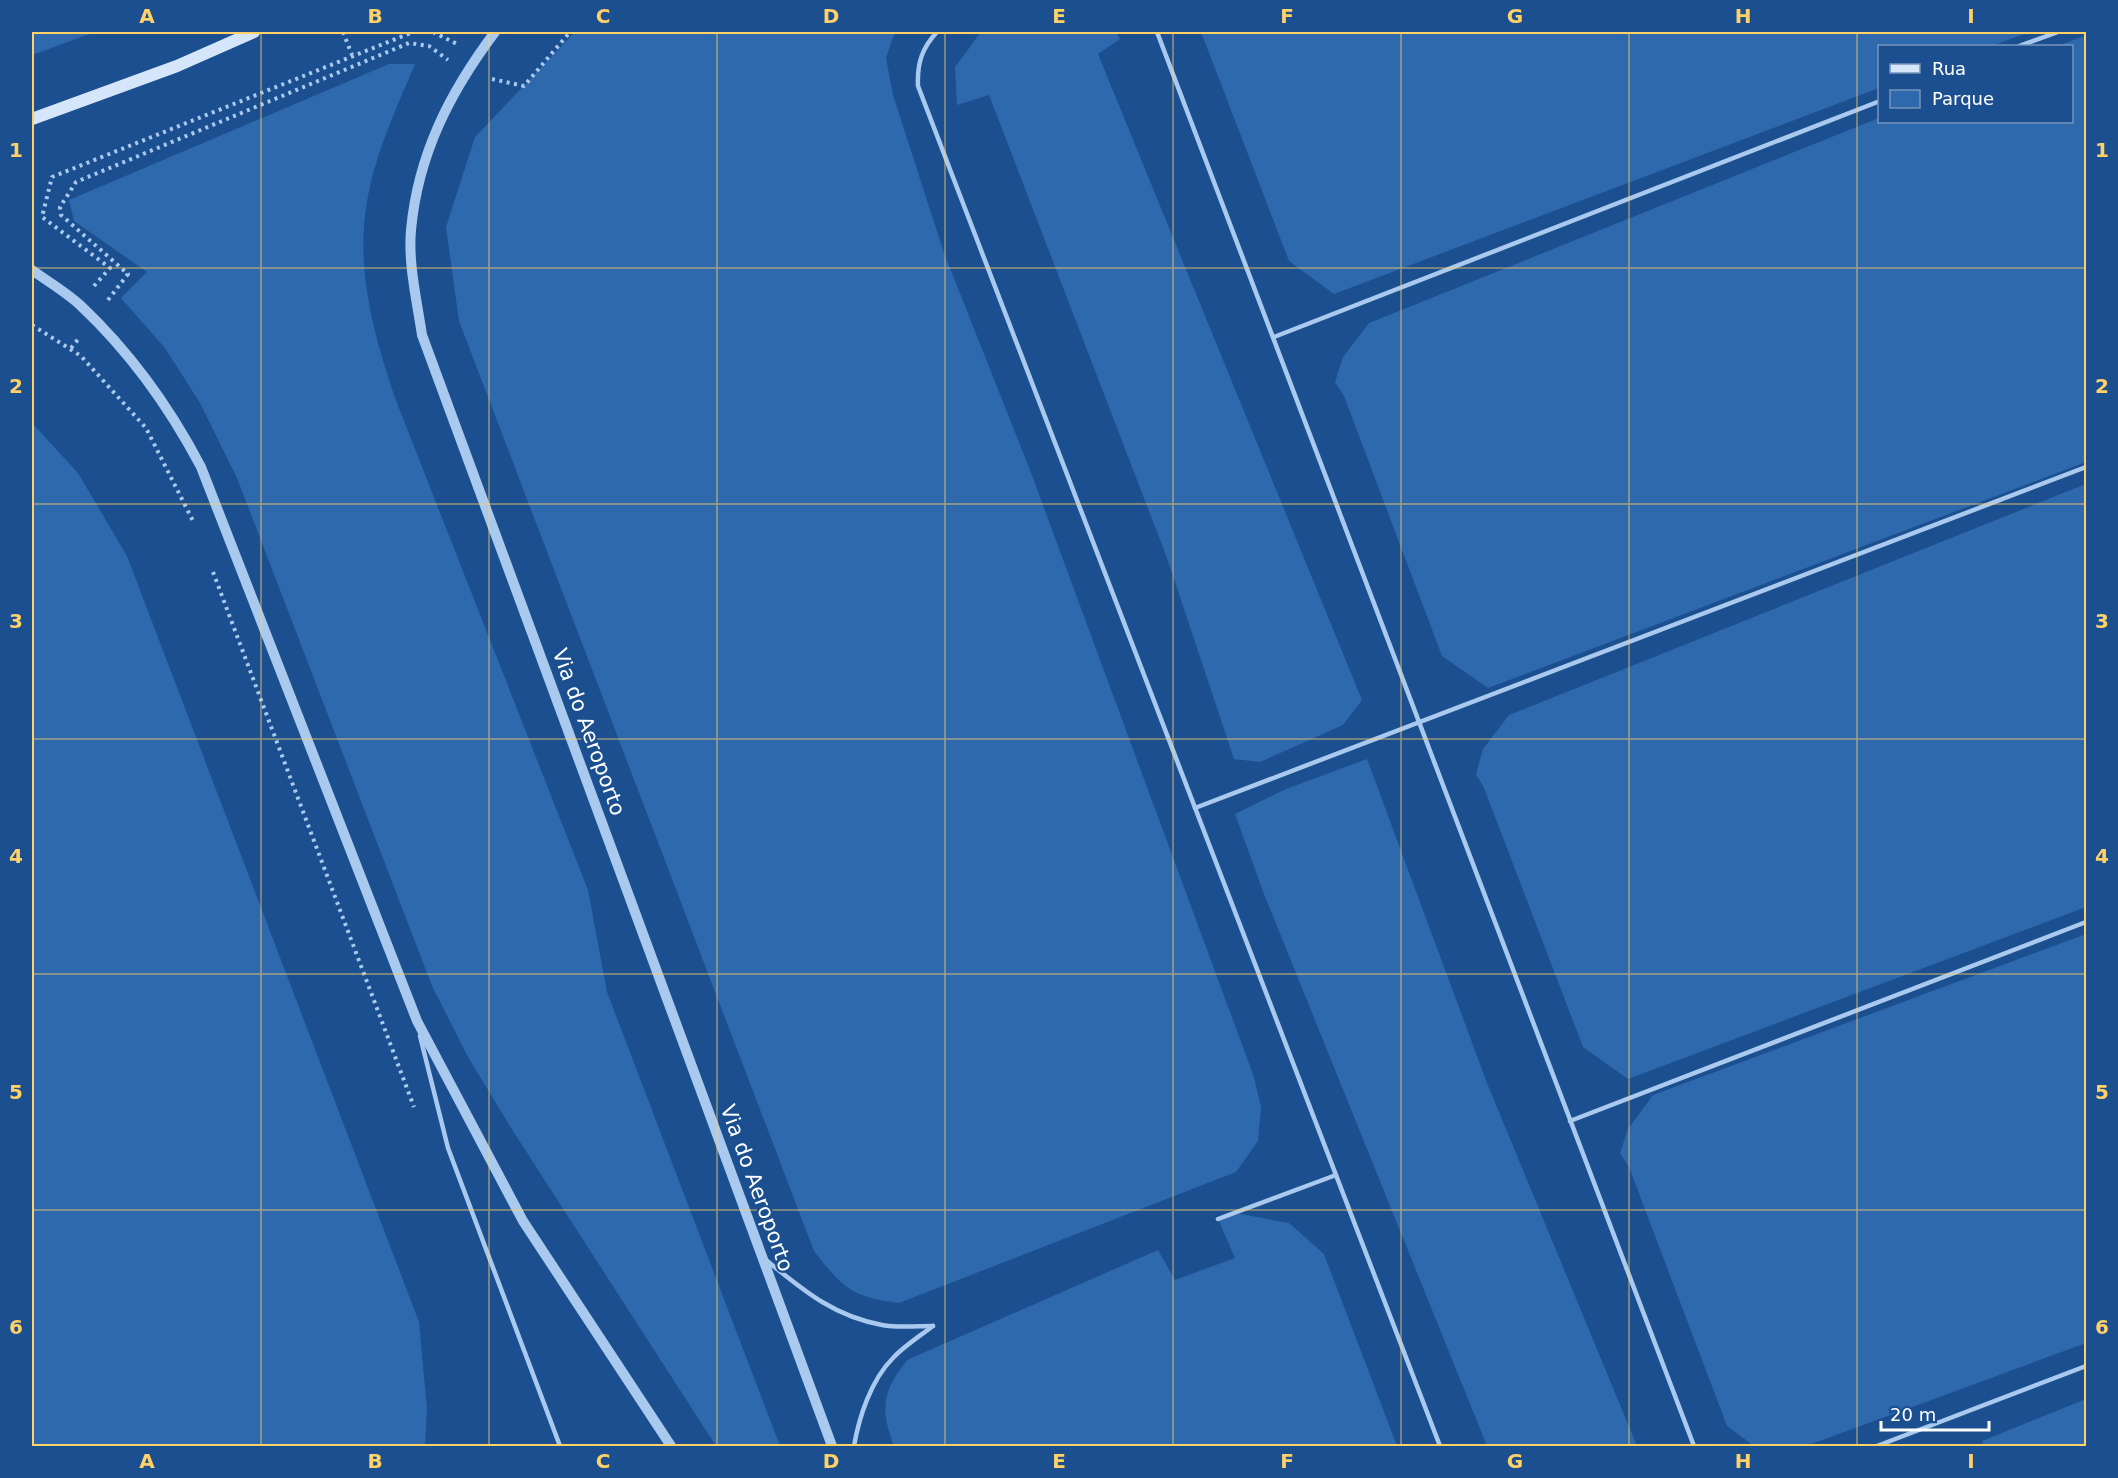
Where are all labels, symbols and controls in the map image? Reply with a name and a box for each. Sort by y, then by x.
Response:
text: A [139,4,155,28]
text: B [367,4,383,28]
text: C [596,4,610,28]
text: D [823,4,839,28]
text: E [1052,4,1066,28]
text: F [1280,4,1294,28]
text: G [1507,4,1523,28]
text: H [1735,4,1751,28]
text: I [1967,4,1975,28]
legend [1878,45,2073,123]
text: Rua [1932,58,1966,79]
text: Parque [1932,88,1994,109]
text: 1 [9,138,23,162]
text: 1 [2095,138,2109,162]
text: 2 [9,374,23,398]
text: 2 [2095,374,2109,398]
text: 3 [9,609,23,633]
text: 3 [2095,609,2109,633]
street label: Via do Aeroporto [548,645,630,819]
text: 4 [9,844,23,868]
text: 4 [2095,844,2109,868]
text: 5 [9,1080,23,1104]
text: 5 [2095,1080,2109,1104]
street label: Via do Aeroporto [716,1101,798,1275]
text: 6 [9,1315,23,1339]
text: 6 [2095,1315,2109,1339]
scale bar [1881,1394,1989,1432]
text: 20 m [1890,1404,1936,1425]
text: A [139,1449,155,1473]
text: B [367,1449,383,1473]
text: C [596,1449,610,1473]
text: D [823,1449,839,1473]
text: E [1052,1449,1066,1473]
text: F [1280,1449,1294,1473]
text: G [1507,1449,1523,1473]
text: H [1735,1449,1751,1473]
text: I [1967,1449,1975,1473]

